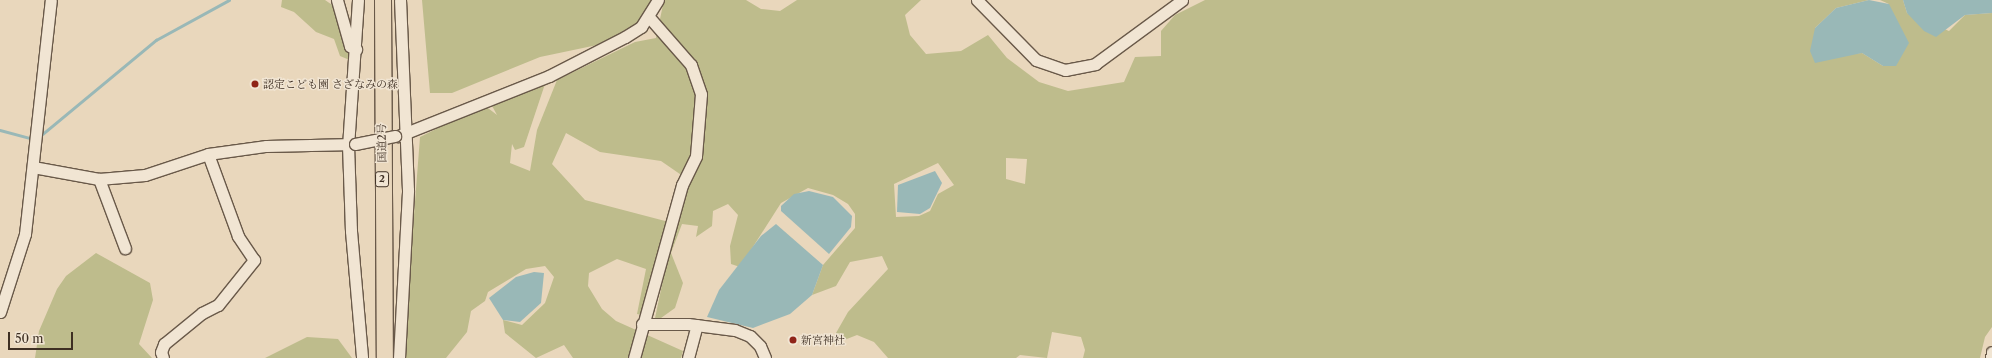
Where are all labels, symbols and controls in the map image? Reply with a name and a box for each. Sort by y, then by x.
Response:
place label: 認定こども園 さざなみの森 [263,77,398,91]
marker: 認定こども園 さざなみの森 [250,79,260,89]
street label: 国道2号 [375,123,389,163]
road number: 2 [375,171,389,187]
scale bar [10,324,75,350]
text: 50 m [15,331,44,346]
place label: 新宮神社 [801,333,845,347]
marker: 新宮神社 [788,335,798,345]

